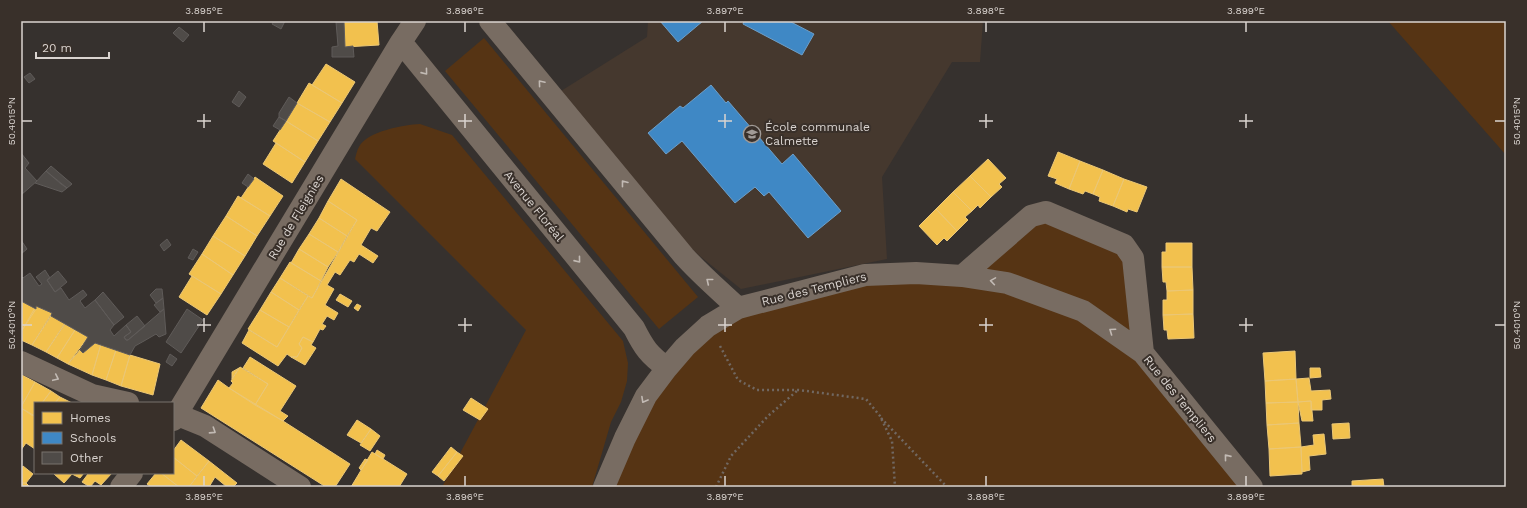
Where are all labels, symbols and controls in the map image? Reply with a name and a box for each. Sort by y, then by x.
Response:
text: 3.895°E [185,5,223,16]
text: 3.896°E [446,5,484,16]
text: 3.897°E [706,5,744,16]
text: 3.898°E [967,5,1005,16]
text: 3.899°E [1227,5,1265,16]
scale bar [36,34,109,60]
text: 20 m [42,41,72,55]
one-way arrow [421,68,428,75]
one-way arrow [539,80,546,87]
text: 50.4015°N [6,97,17,145]
text: 50.4015°N [1511,97,1522,145]
place label: École communale Calmette [765,120,870,148]
school or university icon: École communale Calmette [742,124,762,144]
street label: Avenue Floréal [501,168,567,244]
street label: Rue de Fleignies [265,172,327,262]
one-way arrow [621,181,628,188]
one-way arrow [573,255,580,263]
street label: Rue des Templiers [760,269,868,309]
one-way arrow [990,277,996,286]
one-way arrow [707,279,714,286]
text: 50.4010°N [6,301,17,349]
text: 50.4010°N [1511,301,1522,349]
one-way arrow [1109,329,1116,336]
street label: Rue des Templiers [1141,353,1219,445]
one-way arrow [52,373,60,381]
one-way arrow [642,396,649,403]
legend [34,402,174,474]
text: Homes [70,411,111,425]
one-way arrow [209,426,216,434]
text: Schools [70,431,116,445]
text: Other [70,451,103,465]
one-way arrow [1225,454,1232,461]
text: 3.895°E [185,491,223,502]
text: 3.896°E [446,491,484,502]
text: 3.897°E [706,491,744,502]
text: 3.898°E [967,491,1005,502]
text: 3.899°E [1227,491,1265,502]

